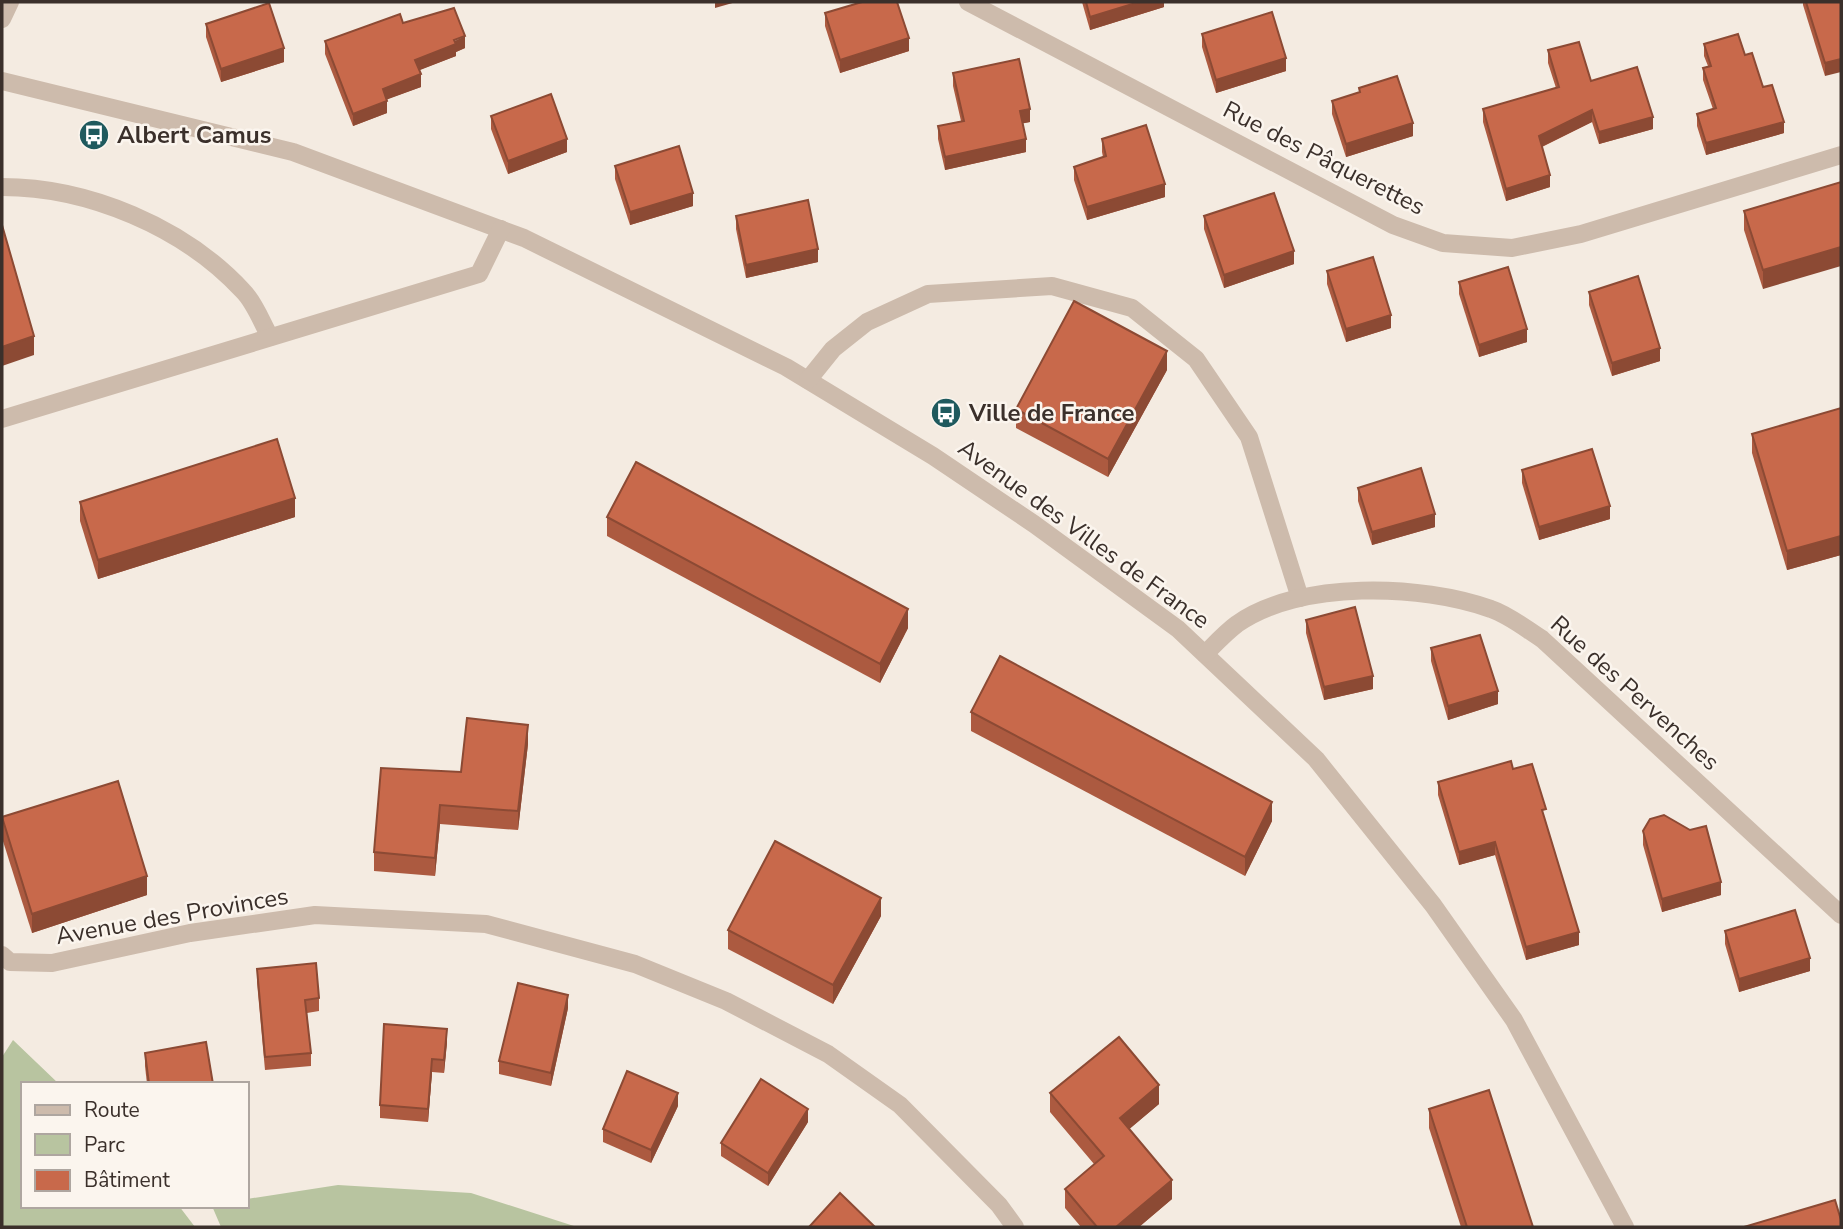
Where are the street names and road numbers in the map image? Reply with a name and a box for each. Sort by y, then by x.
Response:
street label: Rue des Pâquerettes [1218,93,1430,223]
street label: Avenue des Villes de France [952,432,1216,636]
street label: Rue des Pervenches [1544,608,1726,778]
street label: Avenue des Provinces [53,880,291,952]

